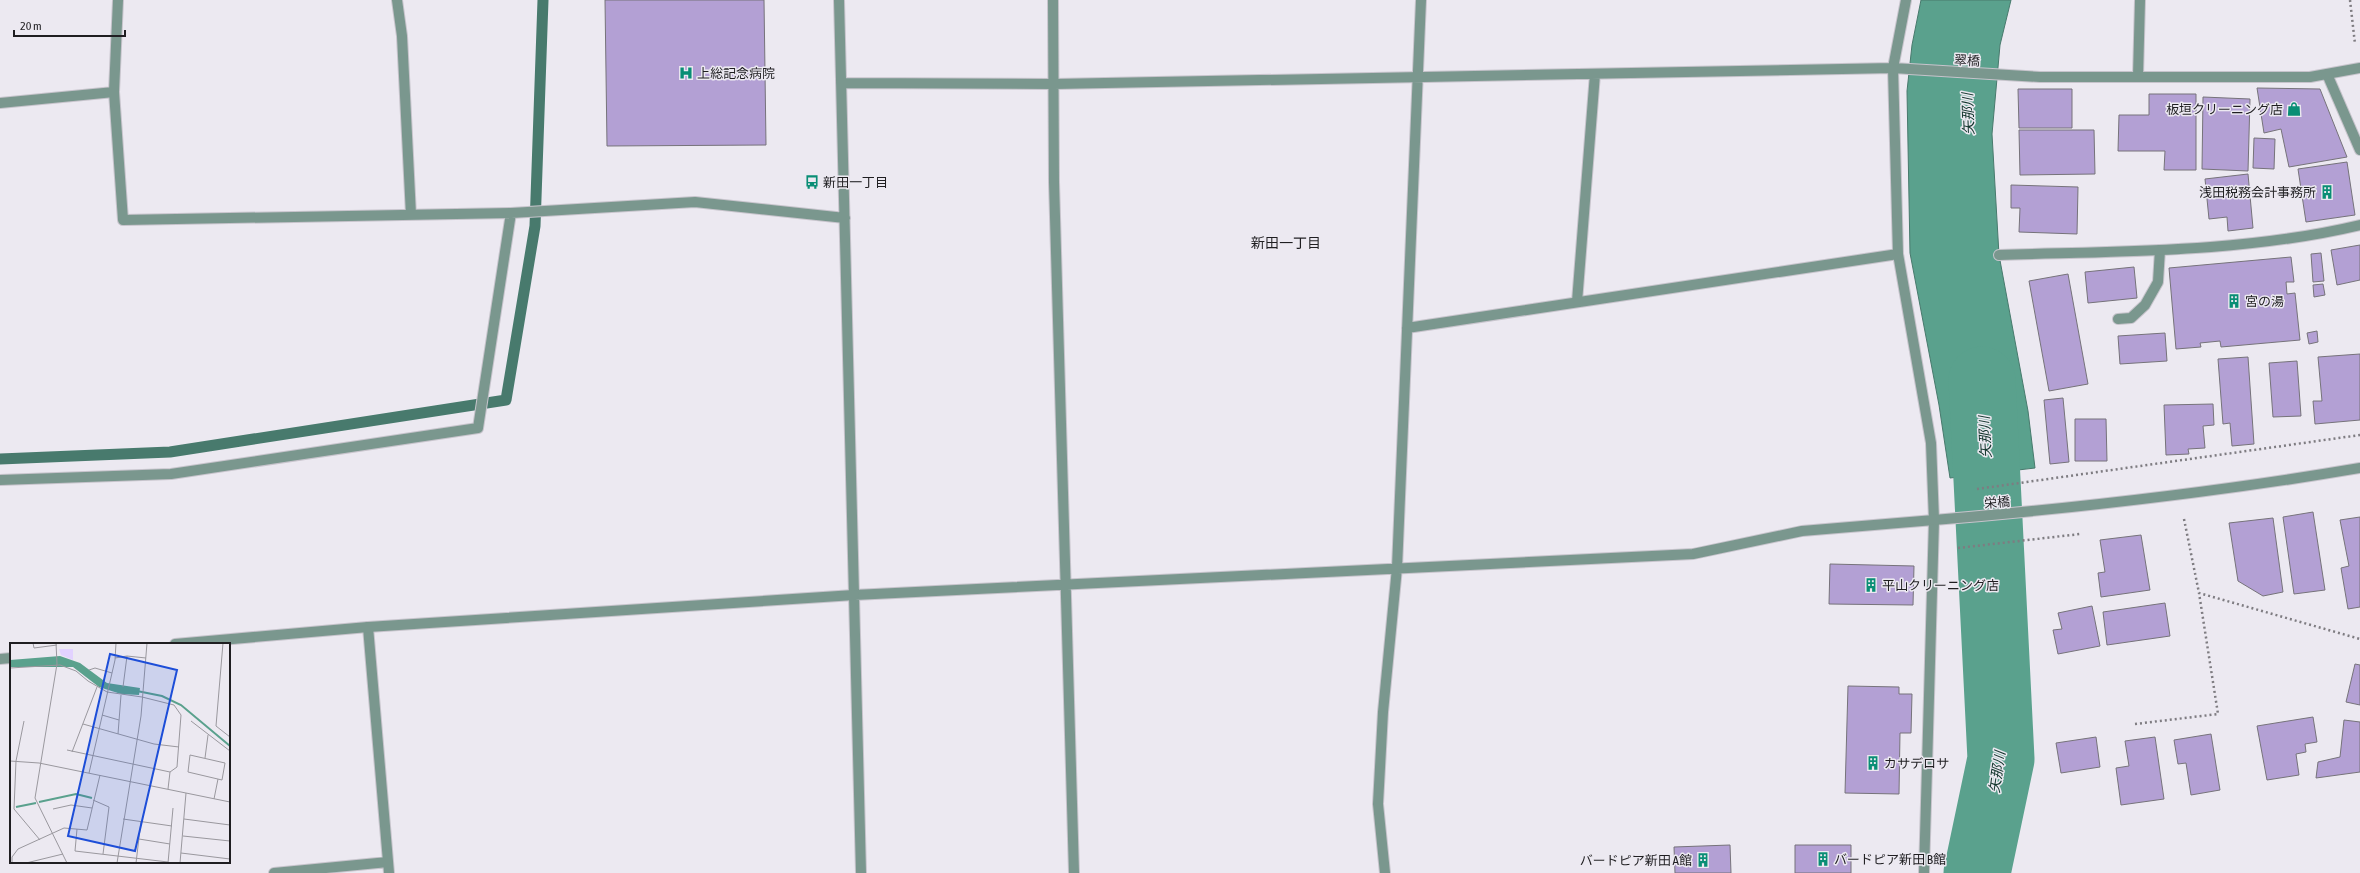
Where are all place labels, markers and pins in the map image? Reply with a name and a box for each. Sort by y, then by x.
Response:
hospital icon: 上総記念病院 [678,65,694,81]
place label: 上総記念病院 [697,66,775,81]
shop icon: 板垣クリーニング店 [2286,101,2302,117]
place label: 板垣クリーニング店 [2166,102,2283,117]
bus stop icon: 新田一丁目 [804,174,820,190]
place label: 新田一丁目 [823,175,888,190]
building icon: 浅田税務会計事務所 [2319,184,2335,200]
place label: 浅田税務会計事務所 [2199,185,2316,200]
building icon: 宮の湯 [2226,293,2242,309]
place label: 宮の湯 [2245,294,2284,309]
building icon: 平山クリーニング店 [1863,577,1879,593]
place label: 平山クリーニング店 [1882,578,1999,593]
building icon: カサデロサ [1865,755,1881,771]
place label: カサデロサ [1884,756,1949,771]
building icon: バードピア新田 B館 [1815,851,1831,867]
building icon: バードピア新田 A館 [1695,852,1711,868]
place label: バードピア新田 B館 [1834,852,1946,867]
place label: バードピア新田 A館 [1580,853,1692,868]

